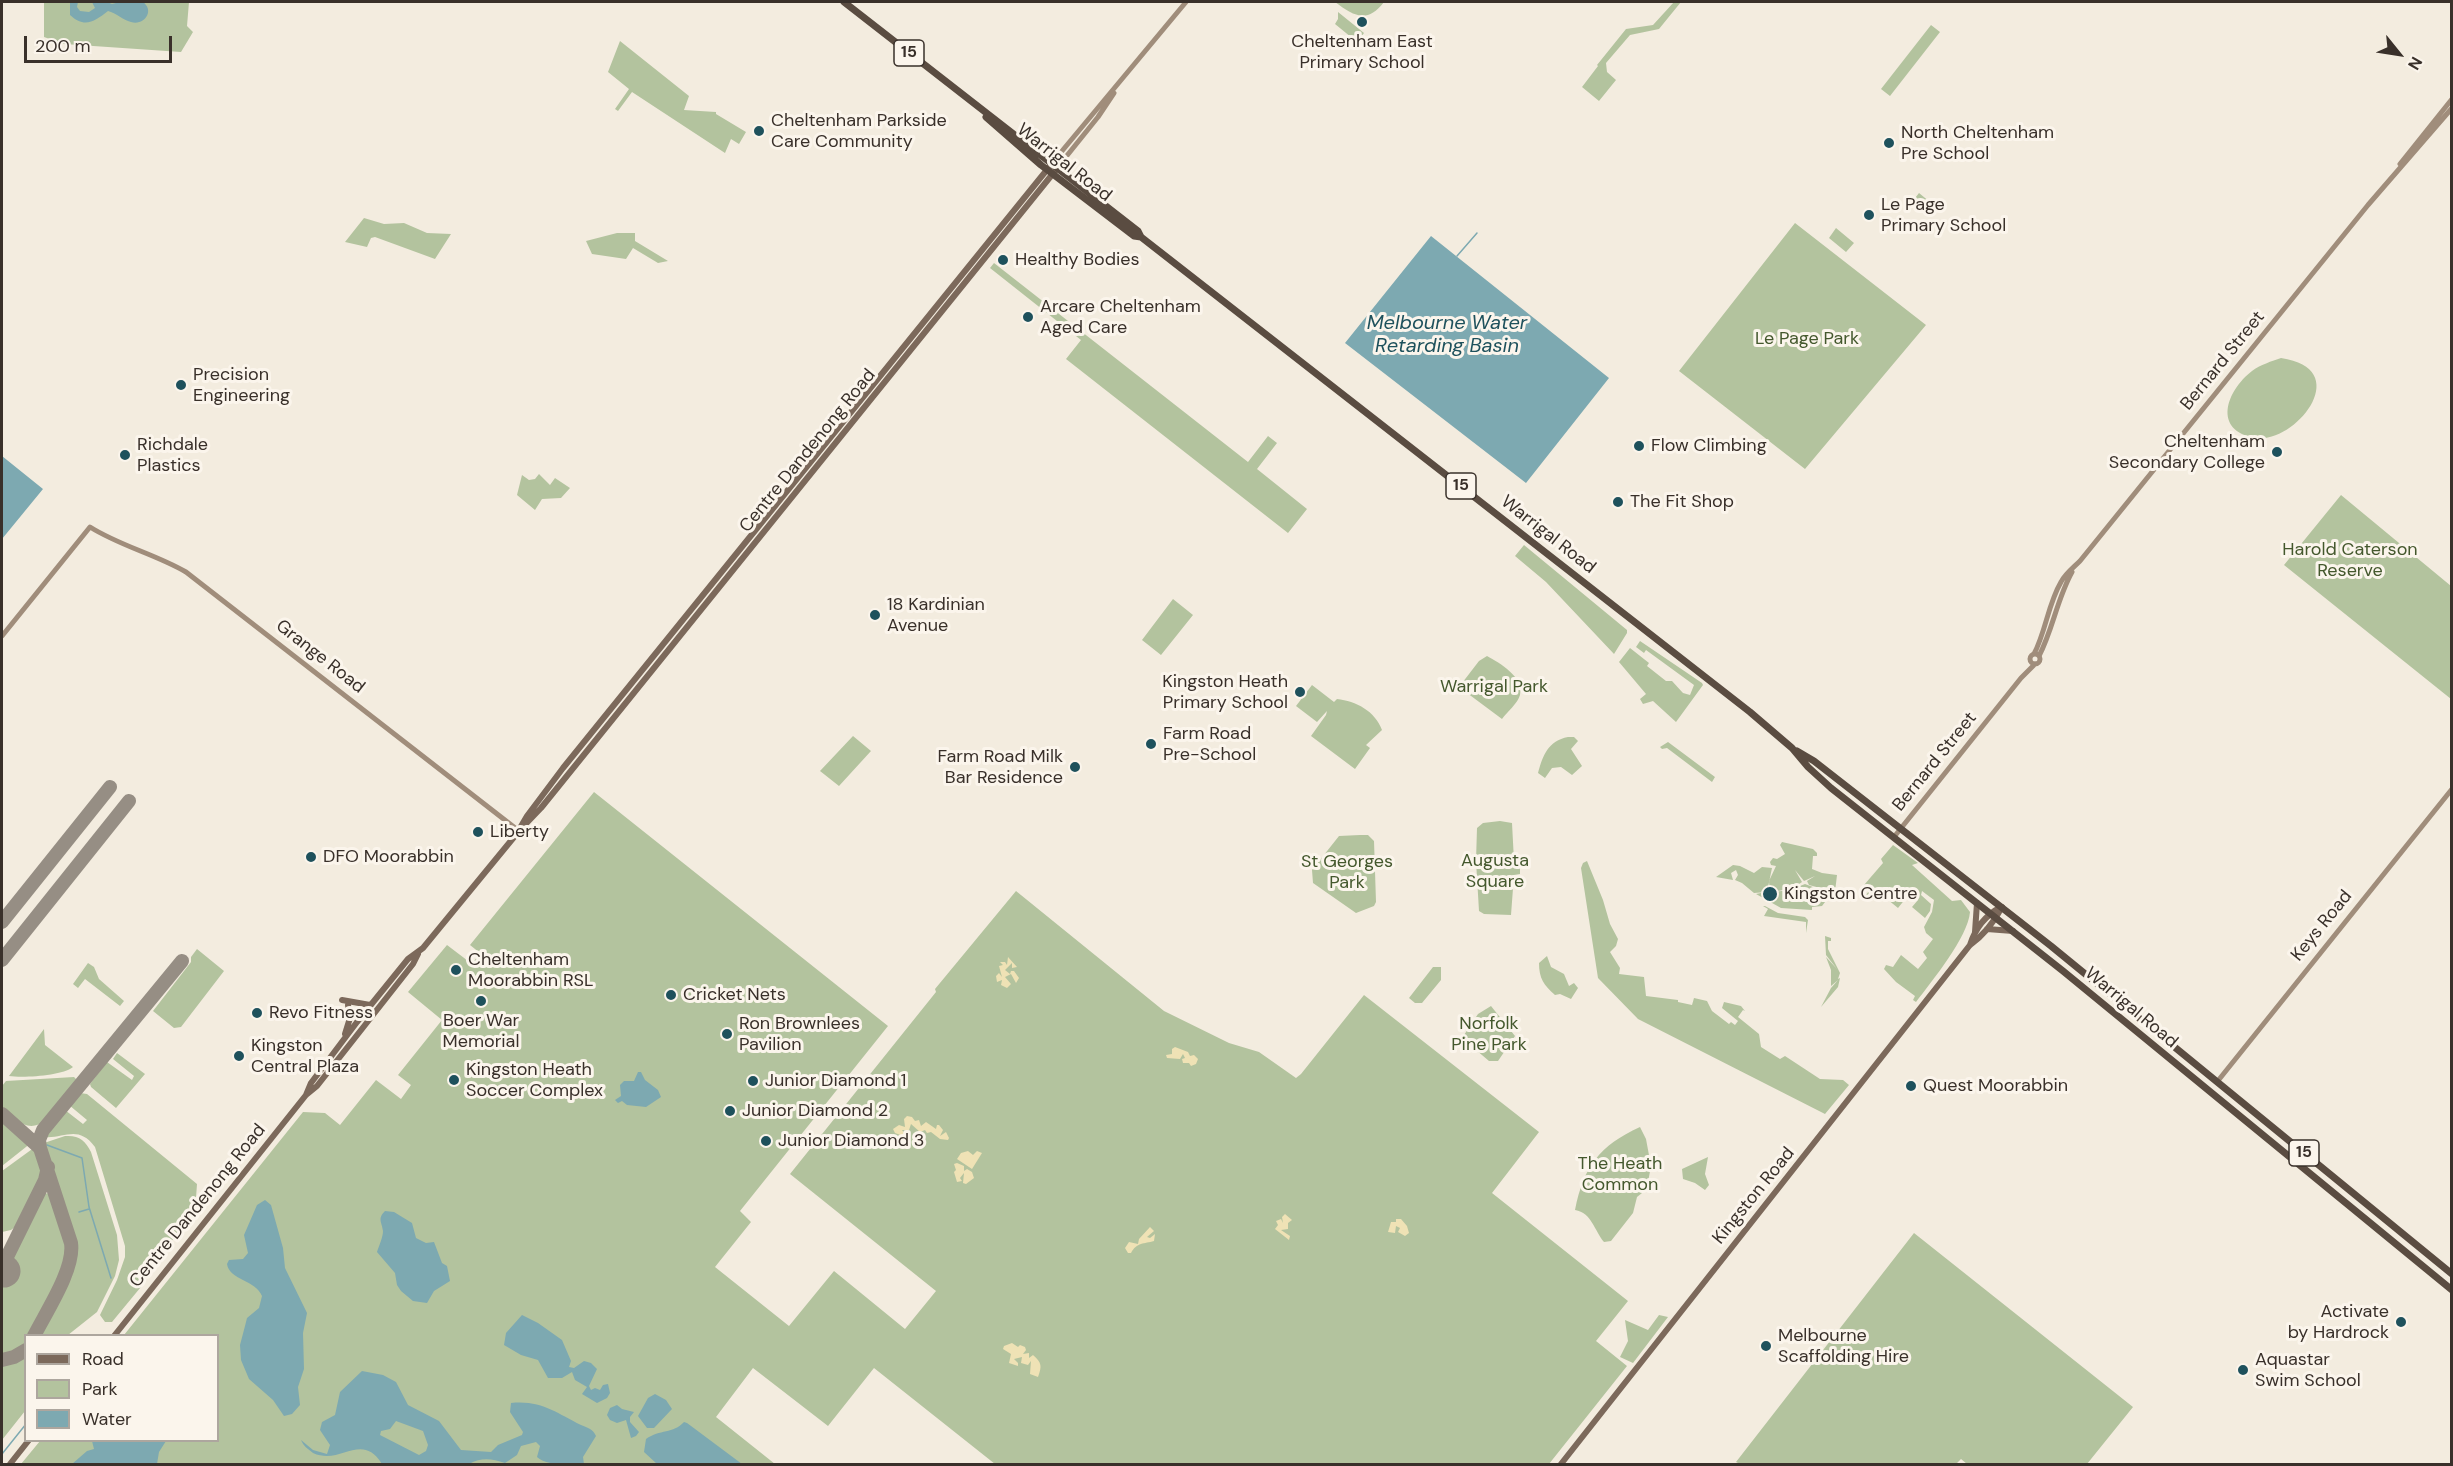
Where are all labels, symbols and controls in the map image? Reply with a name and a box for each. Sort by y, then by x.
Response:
marker: Cheltenham East Primary School [1355,15,1369,29]
scale bar [27,24,176,62]
north arrow [2369,24,2429,84]
place label: Cheltenham East Primary School [1291,31,1433,74]
text: 200 m [35,34,91,58]
road number: 15 [894,40,924,66]
text: N [2403,53,2427,74]
place label: Cheltenham Parkside Care Community [771,110,947,152]
street label: Warrigal Road [1012,119,1116,207]
place label: North Cheltenham Pre School [1901,122,2054,164]
marker: Cheltenham Parkside Care Community [752,124,766,138]
marker: North Cheltenham Pre School [1882,136,1896,150]
place label: Le Page Primary School [1881,194,2006,236]
marker: Le Page Primary School [1862,208,1876,222]
place label: Healthy Bodies [1015,249,1140,271]
marker: Healthy Bodies [996,253,1010,267]
place label: Arcare Cheltenham Aged Care [1040,296,1201,338]
street label: Bernard Street [2176,307,2270,415]
marker: Arcare Cheltenham Aged Care [1021,310,1035,324]
water label: Melbourne Water Retarding Basin [1367,312,1527,359]
park label: Le Page Park [1755,328,1859,350]
place label: Precision Engineering [193,364,290,406]
street label: Centre Dandenong Road [735,365,881,537]
marker: Precision Engineering [174,378,188,392]
place label: Cheltenham Secondary College [2109,431,2265,474]
place label: Richdale Plastics [137,434,208,476]
place label: Flow Climbing [1651,435,1767,457]
marker: Flow Climbing [1632,439,1646,453]
marker: Cheltenham Secondary College [2270,445,2284,459]
marker: Richdale Plastics [118,448,132,462]
road number: 15 [1446,473,1476,499]
street label: Warrigal Road [1496,491,1600,579]
place label: The Fit Shop [1630,491,1734,513]
marker: The Fit Shop [1611,495,1625,509]
park label: Harold Caterson Reserve [2282,539,2418,582]
place label: 18 Kardinian Avenue [887,594,985,636]
marker: 18 Kardinian Avenue [868,608,882,622]
street label: Grange Road [271,616,369,698]
place label: Kingston Heath Primary School [1162,671,1288,714]
park label: Warrigal Park [1440,676,1548,698]
marker: Kingston Heath Primary School [1293,685,1307,699]
street label: Bernard Street [1888,708,1982,816]
place label: Farm Road Pre-School [1163,723,1256,766]
marker: Farm Road Pre-School [1144,737,1158,751]
place label: Farm Road Milk Bar Residence [937,746,1063,789]
marker: Farm Road Milk Bar Residence [1068,760,1082,774]
place label: Liberty [490,821,549,843]
marker: Liberty [471,825,485,839]
place label: DFO Moorabbin [323,846,454,868]
marker: DFO Moorabbin [304,850,318,864]
park label: Augusta Square [1461,850,1529,892]
park label: St Georges Park [1301,851,1393,894]
place label: Kingston Centre [1784,883,1918,905]
marker: Kingston Centre [1761,885,1779,903]
street label: Keys Road [2287,886,2357,966]
place label: Cheltenham Moorabbin RSL [468,949,594,992]
marker: Cheltenham Moorabbin RSL [449,963,463,977]
street label: Warrigal Road [2080,963,2182,1053]
place label: Cricket Nets [683,984,786,1006]
marker: Cricket Nets [664,988,678,1002]
marker: Boer War Memorial [474,994,488,1008]
place label: Revo Fitness [269,1002,373,1024]
marker: Revo Fitness [250,1006,264,1020]
place label: Boer War Memorial [443,1010,519,1052]
place label: Ron Brownlees Pavilion [739,1013,860,1056]
park label: Norfolk Pine Park [1451,1013,1527,1056]
marker: Ron Brownlees Pavilion [720,1027,734,1041]
place label: Kingston Central Plaza [251,1035,359,1078]
marker: Kingston Central Plaza [232,1049,246,1063]
place label: Kingston Heath Soccer Complex [466,1059,603,1102]
place label: Junior Diamond 1 [765,1070,906,1092]
marker: Kingston Heath Soccer Complex [447,1073,461,1087]
marker: Junior Diamond 1 [746,1074,760,1088]
place label: Quest Moorabbin [1923,1075,2068,1097]
marker: Quest Moorabbin [1904,1079,1918,1093]
place label: Junior Diamond 2 [742,1100,888,1122]
marker: Junior Diamond 2 [723,1104,737,1118]
street label: Centre Dandenong Road [125,1120,271,1292]
place label: Junior Diamond 3 [778,1130,924,1152]
marker: Junior Diamond 3 [759,1134,773,1148]
road number: 15 [2289,1140,2319,1166]
street label: Kingston Road [1708,1143,1800,1249]
park label: The Heath Common [1578,1153,1662,1196]
place label: Activate by Hardrock [2288,1301,2389,1344]
marker: Activate by Hardrock [2394,1315,2408,1329]
place label: Melbourne Scaffolding Hire [1778,1325,1909,1368]
legend [24,1334,219,1442]
marker: Melbourne Scaffolding Hire [1759,1339,1773,1353]
text: Road [82,1347,124,1371]
place label: Aquastar Swim School [2255,1349,2361,1392]
marker: Aquastar Swim School [2236,1363,2250,1377]
text: Park [82,1377,118,1401]
text: Water [82,1407,132,1431]

